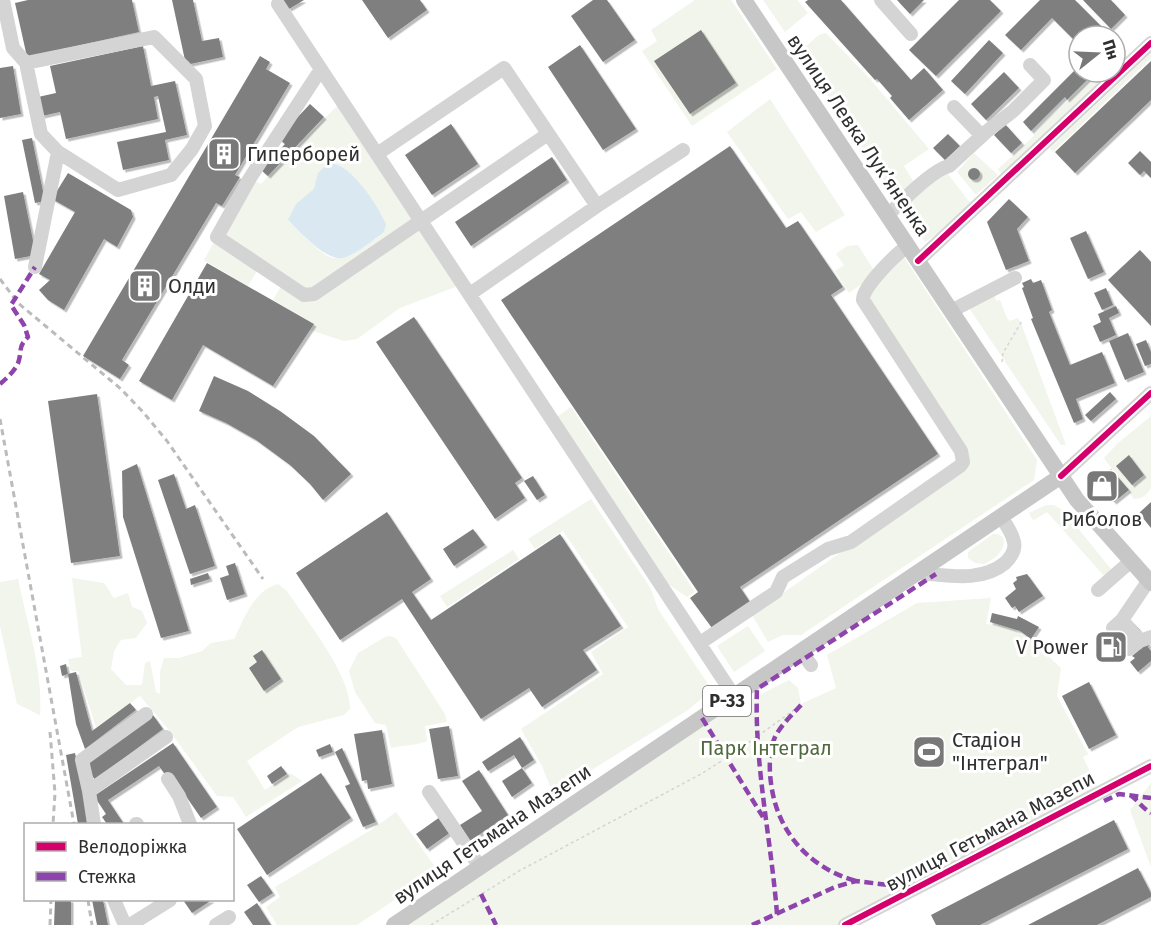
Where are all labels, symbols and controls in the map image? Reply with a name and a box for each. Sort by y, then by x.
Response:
north arrow [1067,24,1127,84]
street label: вулиця Левка Лукʼяненка [782,29,936,241]
text: Пн [1099,37,1123,62]
building icon: Гиперборей [206,136,242,172]
place label: Гиперборей [247,142,360,166]
building icon: Олди [127,268,163,304]
place label: Олди [168,274,216,298]
shop icon: Риболов [1084,468,1120,504]
place label: Риболов [1062,507,1142,531]
fuel station icon: V Power [1093,629,1129,665]
place label: V Power [1016,635,1088,659]
road number: Р-33 [703,686,751,716]
place label: Стадіон "Інтеграл" [952,728,1048,775]
sports icon: Стадіон "Інтеграл" [911,734,947,770]
park label: Парк Інтеграл [700,736,832,760]
street label: вулиця Гетьмана Мазепи [389,759,595,909]
street label: вулиця Гетьмана Мазепи [881,766,1099,896]
legend [24,823,234,901]
text: Велодоріжка [78,836,187,858]
text: Стежка [78,866,136,888]

